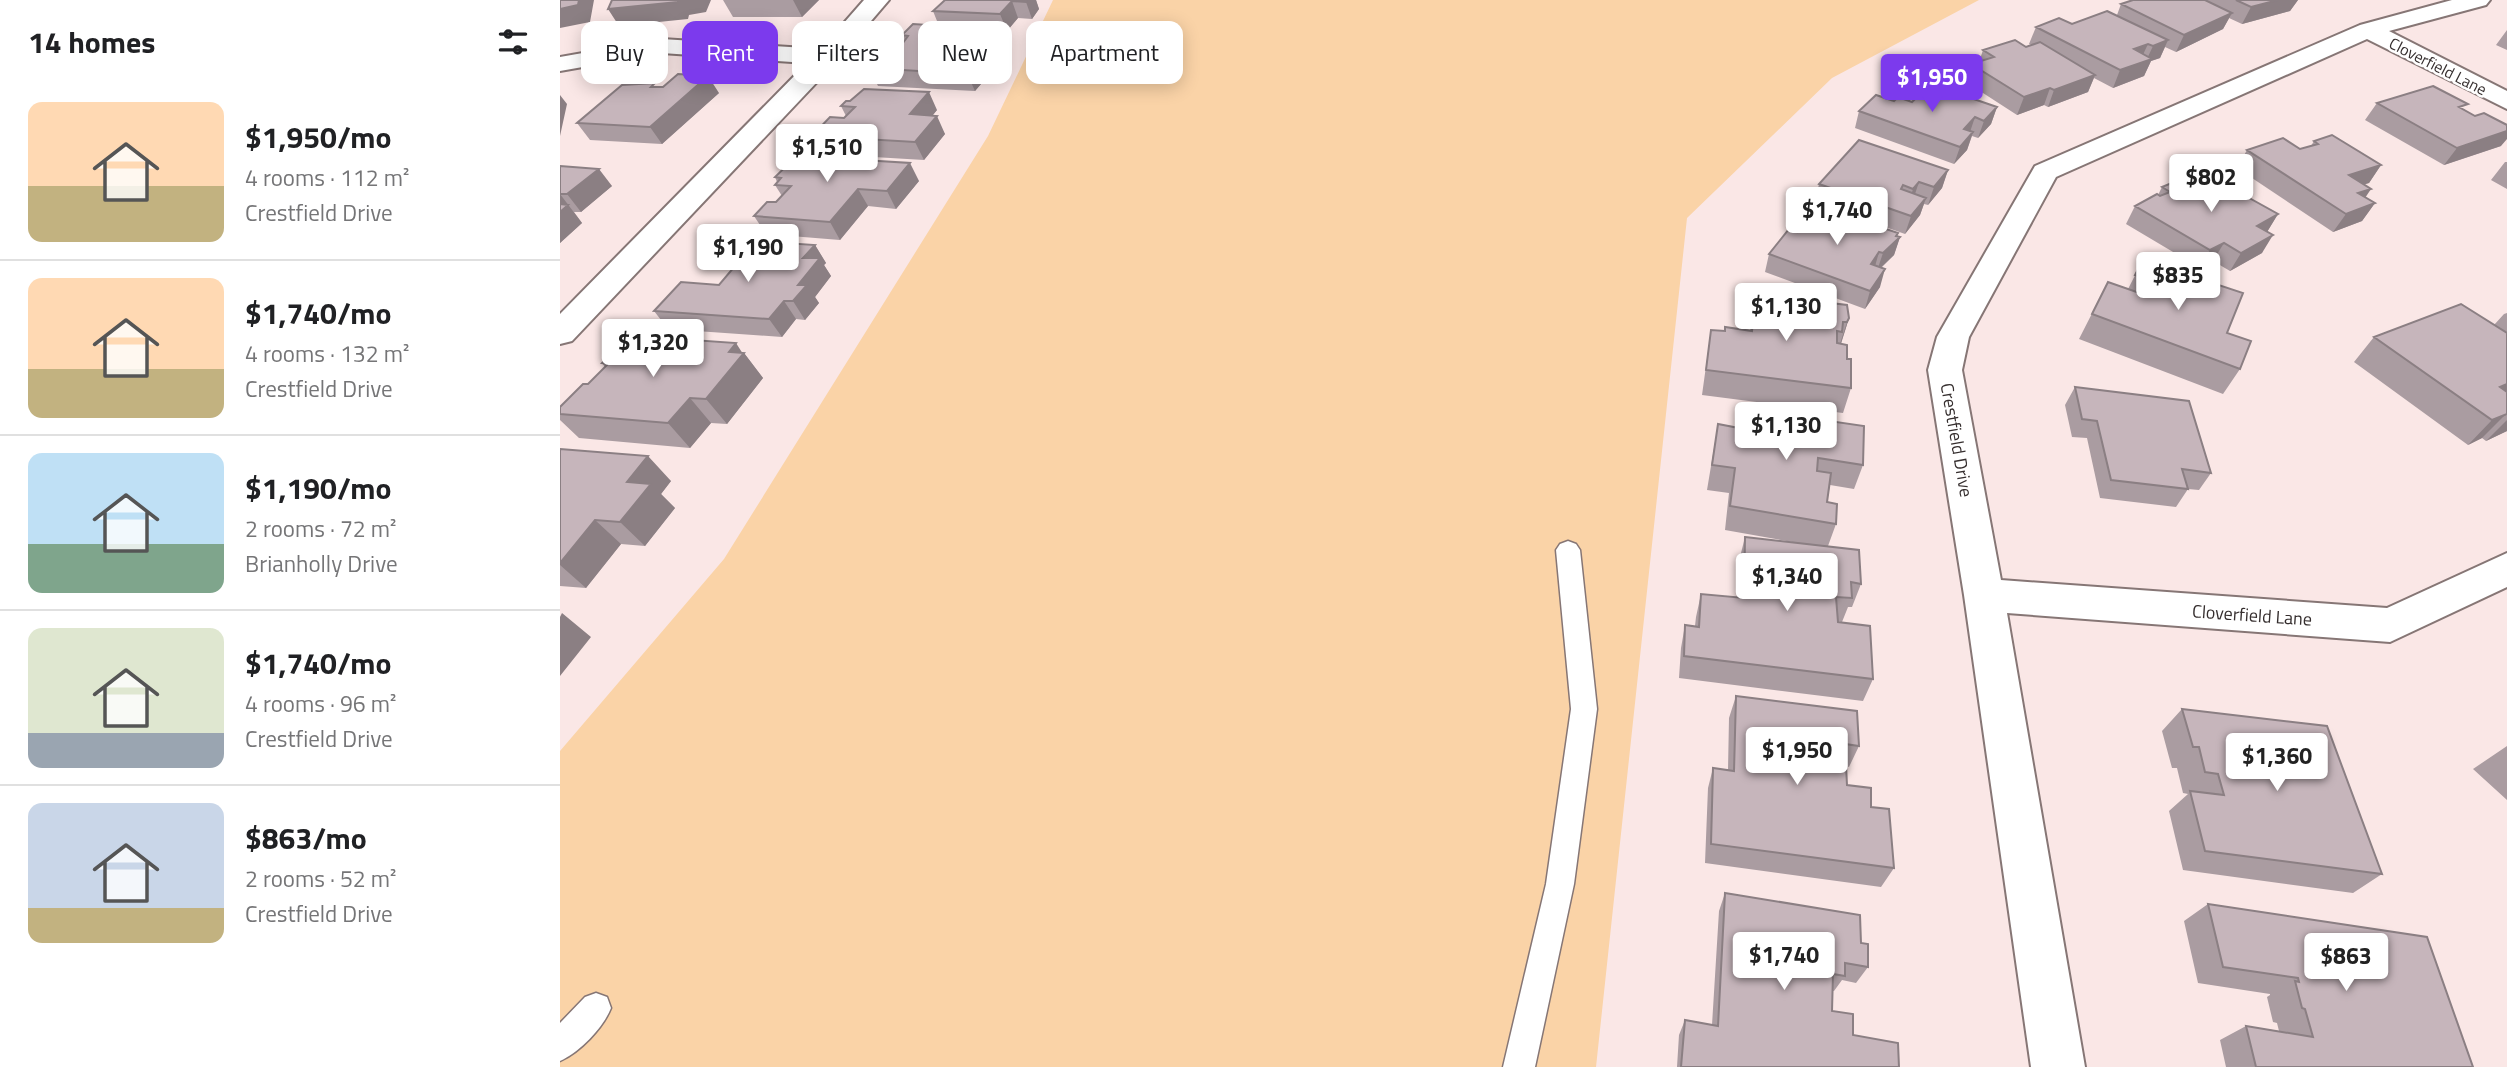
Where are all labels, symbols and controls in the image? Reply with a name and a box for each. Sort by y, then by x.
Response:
text: 14 homes [28,19,155,65]
chip: Buy [581,21,668,84]
chip: Rent [682,21,778,84]
chip: Filters [792,21,904,84]
chip: New [918,21,1012,84]
chip: Apartment [1026,21,1183,84]
icon: filters [494,23,532,61]
street label: Cloverfield Lane [2385,31,2491,101]
pin: $1,950 [1875,54,1989,114]
text: $1,950 [1897,59,1967,94]
text: $1,950/mo [245,114,391,160]
pin: $1,510 [770,124,884,184]
text: $1,510 [792,129,862,164]
icon: home [84,130,168,214]
pin: $802 [2170,154,2252,214]
text: $802 [2185,159,2237,194]
text: 4 rooms · 112 m² [245,160,409,195]
pin: $1,740 [1780,188,1894,247]
text: $1,740 [1802,192,1872,227]
text: Crestfield Drive [245,195,393,230]
pin: $1,190 [691,224,805,284]
text: $1,190 [713,229,783,264]
pin: $835 [2137,252,2219,312]
text: $835 [2152,257,2204,292]
pin: $1,130 [1729,284,1843,343]
text: $1,130 [1751,288,1821,323]
text: $1,740/mo [245,290,391,336]
icon: home [84,306,168,390]
pin: $1,320 [596,320,710,379]
text: $1,320 [618,324,688,359]
text: 4 rooms · 132 m² [245,336,409,371]
text: Crestfield Drive [245,371,393,406]
street label: Crestfield Drive [1934,381,1980,499]
pin: $1,130 [1729,402,1843,462]
text: $1,130 [1751,407,1821,442]
text: $1,190/mo [245,465,391,511]
icon: home [84,481,168,565]
text: 2 rooms · 72 m² [245,511,396,546]
text: Brianholly Drive [245,546,398,581]
pin: $1,340 [1730,554,1844,613]
text: $1,340 [1752,558,1822,593]
street label: Cloverfield Lane [2191,597,2313,633]
text: $1,740/mo [245,640,391,686]
icon: home [84,656,168,740]
text: 4 rooms · 96 m² [245,686,396,721]
text: Crestfield Drive [245,721,393,756]
pin: $1,950 [1740,728,1854,787]
text: $1,950 [1762,732,1832,767]
pin: $1,360 [2220,734,2334,793]
text: $1,360 [2242,738,2312,773]
text: $863/mo [245,815,367,861]
icon: home [84,831,168,915]
text: 2 rooms · 52 m² [245,861,396,896]
text: Crestfield Drive [245,896,393,931]
pin: $1,740 [1727,932,1841,992]
pin: $863 [2305,934,2387,993]
text: $1,740 [1749,937,1819,972]
text: $863 [2320,938,2372,973]

